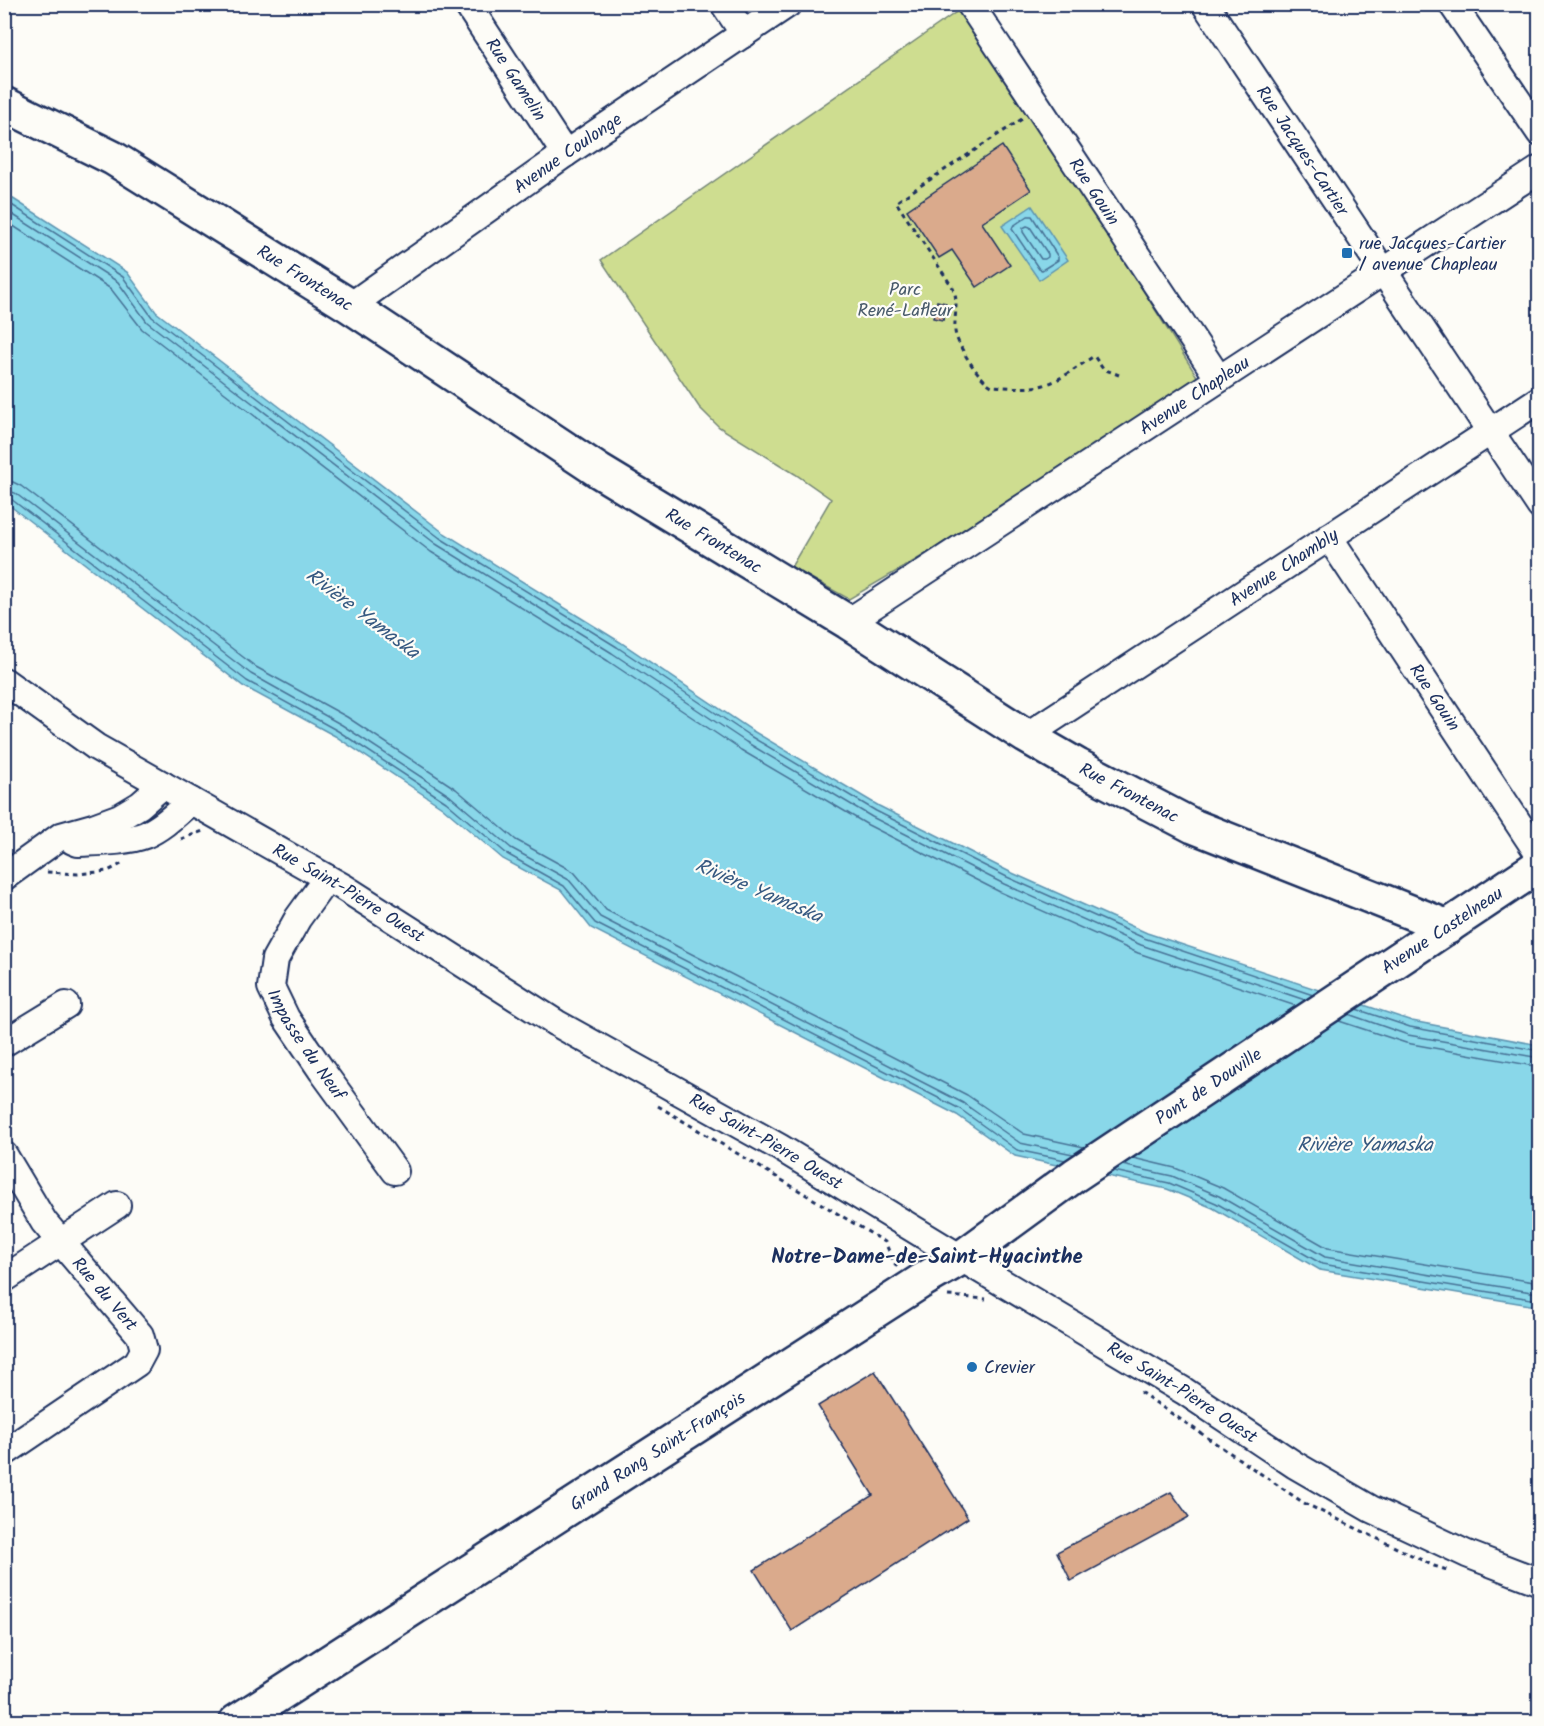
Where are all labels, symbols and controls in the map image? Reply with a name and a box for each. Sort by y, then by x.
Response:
street label: Rue Gamelin [477,33,553,128]
street label: Rue Jacques-Cartier [1247,80,1356,223]
street label: Avenue Coulonge [508,106,629,202]
street label: Rue Gouin [1060,152,1126,232]
place label: rue Jacques-Cartier / avenue Chapleau [1359,230,1507,280]
street label: Rue Frontenac [250,238,358,320]
marker: rue Jacques-Cartier / avenue Chapleau [1340,246,1354,260]
park label: Parc René-Lafleur [857,276,954,326]
street label: Avenue Chapleau [1134,349,1257,444]
street label: Rue Frontenac [659,501,767,583]
street label: Avenue Chambly [1224,521,1345,615]
water label: Rivière Yamaska [298,561,427,669]
street label: Rue Gouin [1401,658,1467,738]
street label: Rue Frontenac [1073,756,1183,832]
street label: Rue Saint-Pierre Ouest [266,837,431,952]
water label: Rivière Yamaska [690,851,828,934]
street label: Avenue Castelneau [1376,880,1510,983]
street label: Impasse du Neuf [258,984,353,1109]
street label: Pont de Douville [1150,1041,1268,1134]
street label: Rue Saint-Pierre Ouest [683,1087,849,1199]
water label: Rivière Yamaska [1297,1130,1434,1162]
district label: Notre-Dame-de-Saint-Hyacinthe [771,1241,1083,1274]
street label: Rue du Vert [64,1251,145,1339]
street label: Rue Saint-Pierre Ouest [1101,1335,1264,1453]
place label: Crevier [984,1354,1036,1383]
marker: Crevier [965,1360,979,1374]
street label: Grand Rang Saint-François [564,1385,752,1520]

